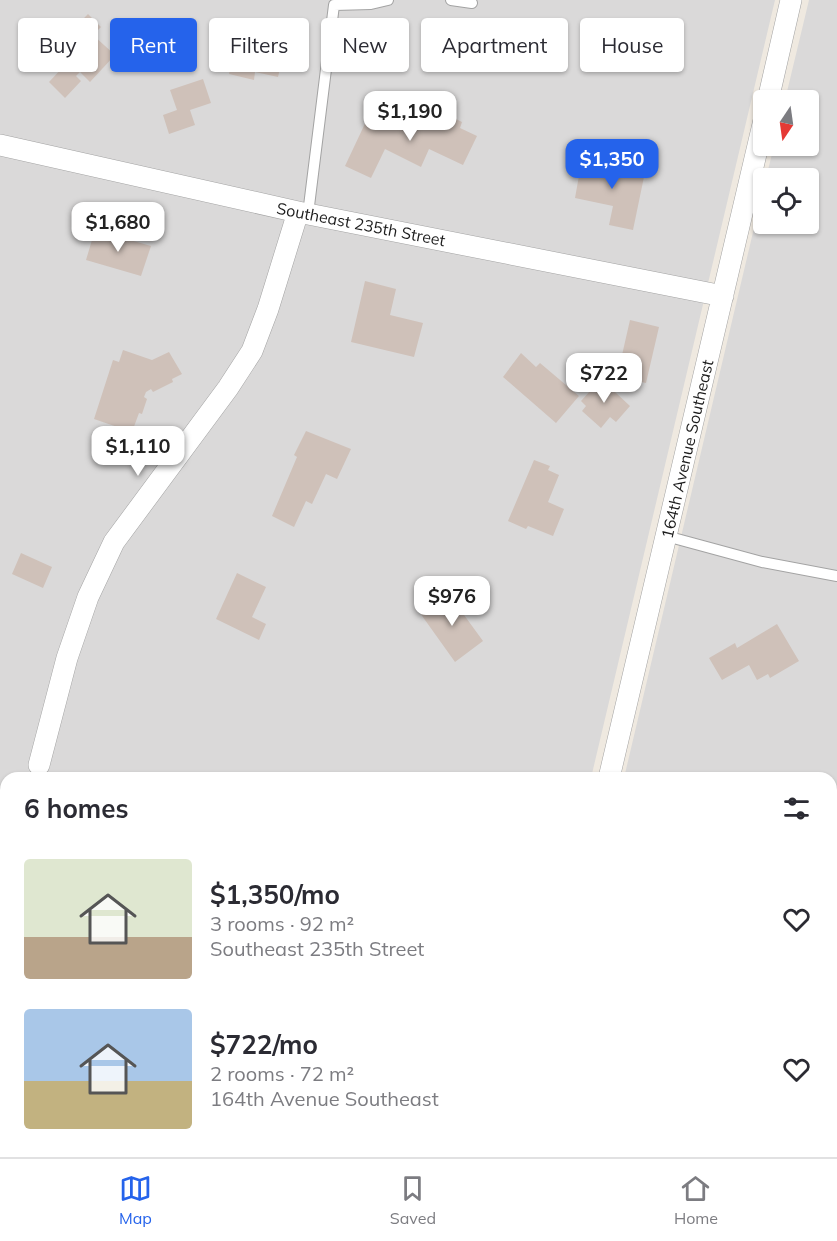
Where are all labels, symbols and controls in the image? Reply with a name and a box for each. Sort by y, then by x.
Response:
chip: Buy [18,18,98,72]
chip: Rent [110,18,197,72]
chip: Filters [209,18,309,72]
chip: New [321,18,409,72]
chip: Apartment [421,18,568,72]
chip: House [580,18,684,72]
north arrow [753,90,819,156]
map controls [753,90,819,234]
pin: $1,190 [361,91,459,142]
text: $1,190 [378,98,442,123]
pin: $1,350 [563,139,661,190]
text: $1,350 [580,146,644,171]
button: locate [753,168,819,234]
street label: Southeast 235th Street [275,198,447,250]
pin: $1,680 [69,202,167,253]
text: $1,680 [86,209,150,234]
pin: $722 [568,353,640,404]
street label: 164th Avenue Southeast [657,357,717,540]
text: $722 [580,360,628,385]
pin: $1,110 [89,426,187,477]
text: $1,110 [106,433,170,458]
pin: $976 [416,576,488,627]
text: $976 [428,583,476,608]
text: 6 homes [24,792,128,825]
icon: filters [780,792,813,825]
text: $1,350/mo [210,878,340,911]
icon: home [72,883,144,955]
icon: heart [780,903,813,936]
text: 3 rooms · 92 m² [210,911,354,936]
text: Southeast 235th Street [210,936,424,961]
text: $722/mo [210,1028,318,1061]
icon: home [72,1033,144,1105]
icon: heart [780,1053,813,1086]
text: 2 rooms · 72 m² [210,1061,354,1086]
text: 164th Avenue Southeast [210,1086,439,1111]
tab: Map [119,1172,152,1228]
tab: Saved [390,1172,436,1228]
tab: Home [674,1172,718,1228]

